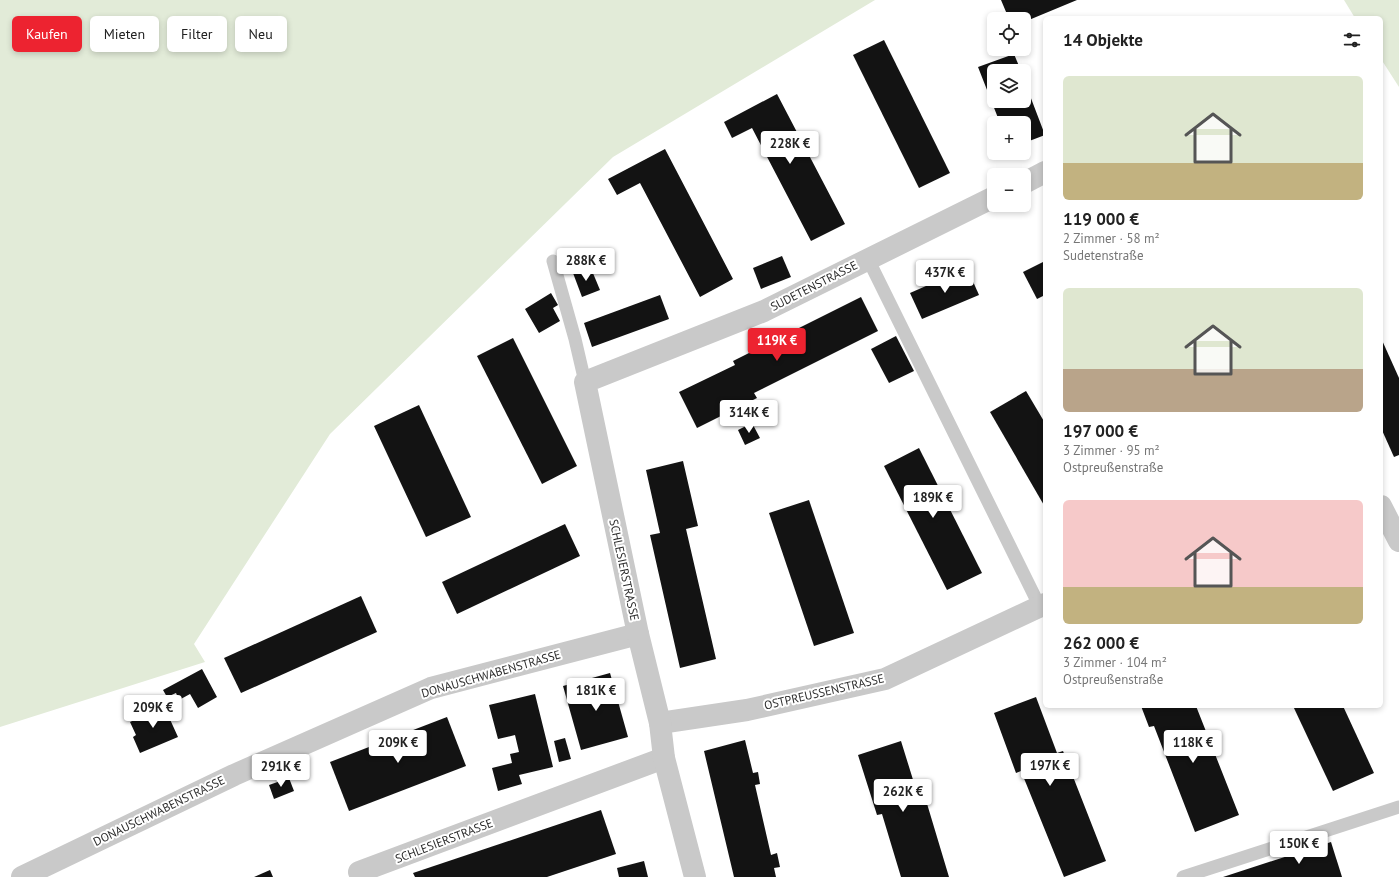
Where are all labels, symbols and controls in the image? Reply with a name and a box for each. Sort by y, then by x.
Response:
map controls [987,12,1031,212]
button: locate [987,12,1031,56]
chip: Kaufen [12,16,82,52]
chip: Mieten [90,16,159,52]
chip: Filter [167,16,227,52]
chip: Neu [235,16,287,52]
text: 14 Objekte [1063,29,1143,51]
icon: filters [1341,29,1363,51]
button: layers [987,64,1031,108]
icon: home [1177,102,1249,174]
button: + [987,116,1031,160]
pin: 228K € [757,131,823,165]
text: 228K € [770,135,810,152]
button: − [987,168,1031,212]
text: 119 000 € [1063,208,1139,230]
text: 2 Zimmer · 58 m² [1063,230,1160,247]
text: Sudetenstraße [1063,247,1144,264]
pin: 288K € [553,248,619,282]
text: 288K € [566,252,606,269]
street label: SUDETENSTRASSE [768,257,860,314]
pin: 437K € [912,260,978,294]
text: 437K € [925,264,965,281]
icon: home [1177,314,1249,386]
pin: 119K € [744,328,810,362]
text: 119K € [757,332,797,349]
pin: 314K € [716,400,782,434]
text: 314K € [729,404,769,421]
text: 197 000 € [1063,420,1138,442]
text: 3 Zimmer · 95 m² [1063,442,1160,459]
text: Ostpreußenstraße [1063,459,1163,476]
pin: 189K € [900,485,966,519]
text: 189K € [913,489,953,506]
street label: SCHLESIERSTRASSE [606,518,643,622]
icon: home [1177,526,1249,598]
text: 262 000 € [1063,632,1139,654]
street label: DONAUSCHWABENSTRASSE [419,646,562,701]
text: 3 Zimmer · 104 m² [1063,654,1167,671]
street label: OSTPREUSSENSTRASSE [762,670,885,713]
text: Ostpreußenstraße [1063,671,1163,688]
pin: 181K € [563,678,629,712]
text: 181K € [576,682,616,699]
pin: 209K € [120,695,186,729]
text: 209K € [133,699,173,716]
pin: 209K € [365,730,431,764]
pin: 118K € [1160,730,1226,764]
text: 209K € [378,734,418,751]
text: 118K € [1173,734,1213,751]
pin: 197K € [1017,753,1083,787]
pin: 291K € [248,754,314,788]
text: 197K € [1030,757,1070,774]
text: 291K € [261,758,301,775]
street label: DONAUSCHWABENSTRASSE [91,772,227,849]
pin: 262K € [870,779,936,813]
text: 262K € [883,783,923,800]
street label: SCHLESIERSTRASSE [393,815,495,866]
pin: 150K € [1266,831,1332,865]
text: 150K € [1279,835,1319,852]

